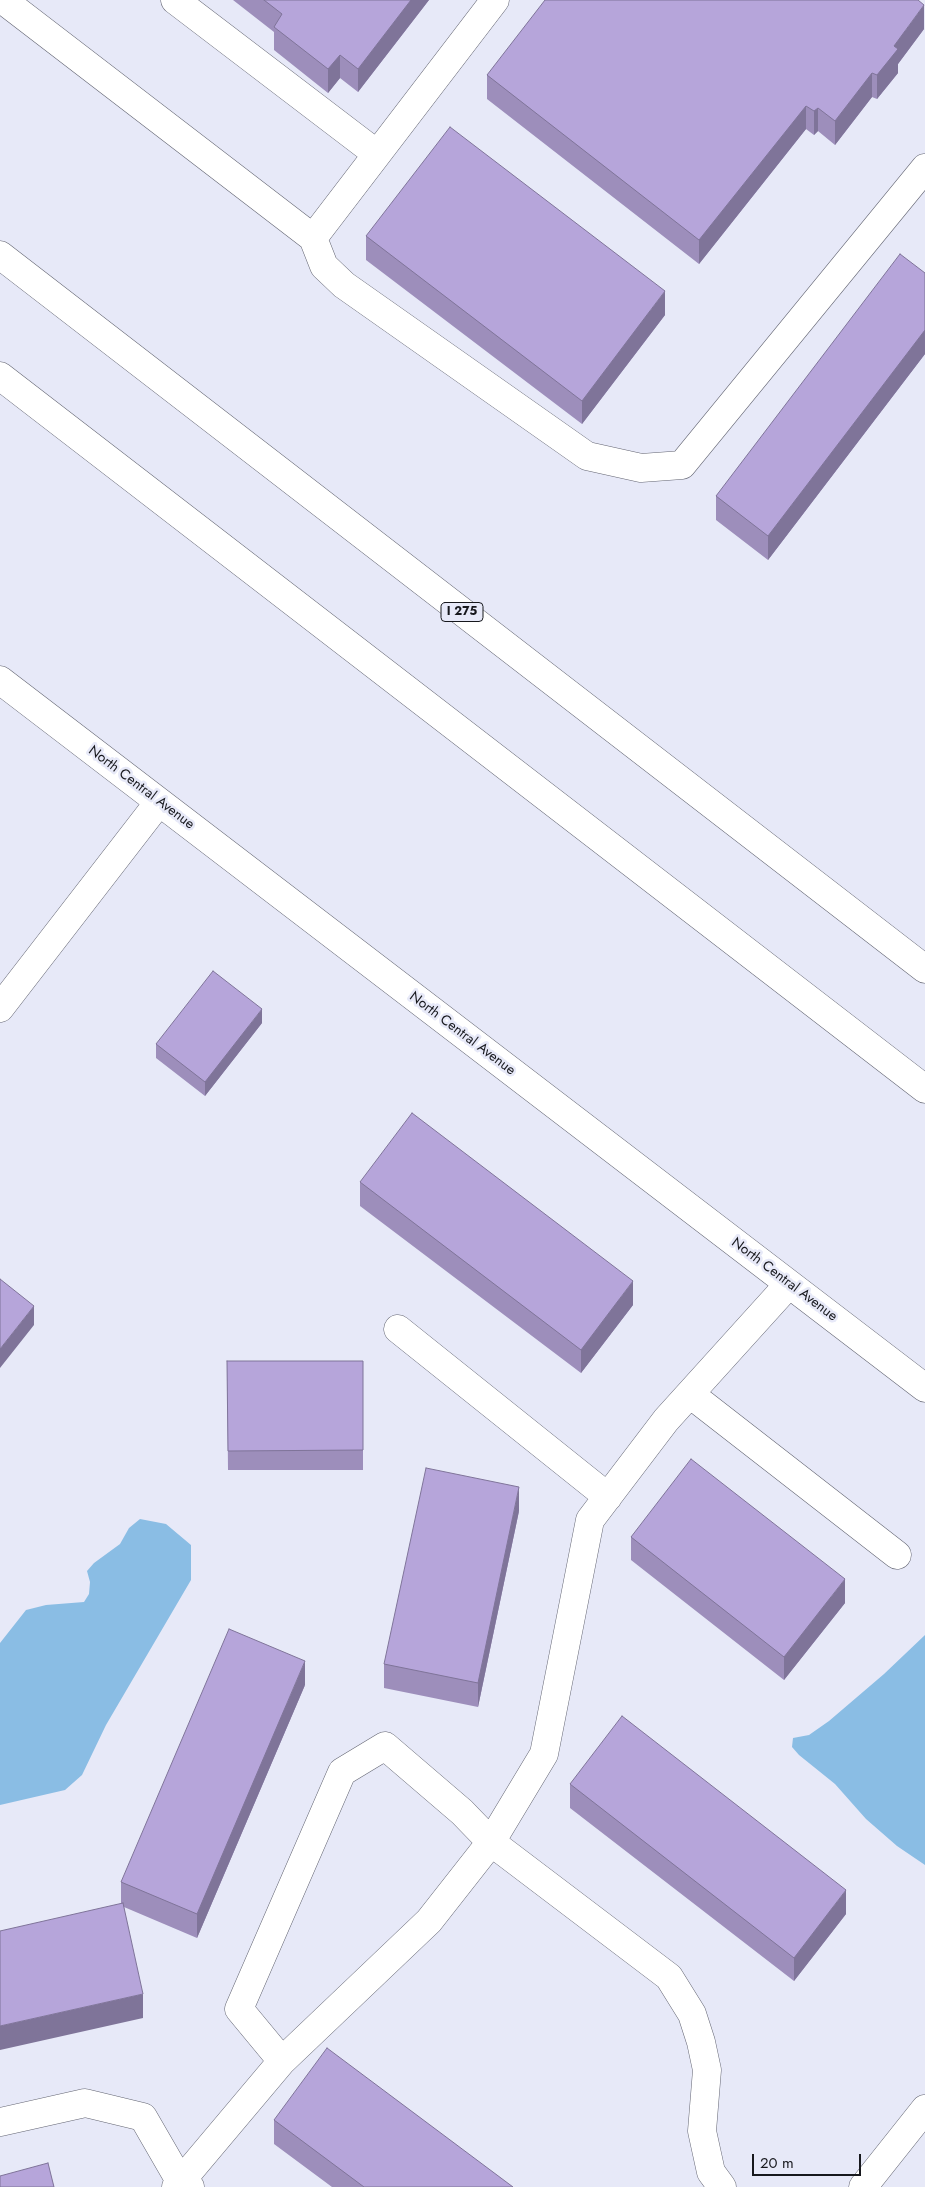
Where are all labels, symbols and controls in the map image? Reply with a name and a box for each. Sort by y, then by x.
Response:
road number: I 275 [441,602,483,622]
street label: North Central Avenue [85,743,197,833]
street label: North Central Avenue [406,989,518,1079]
street label: North Central Avenue [728,1235,840,1325]
scale bar [755,2144,864,2176]
text: 20 m [760,2152,794,2174]

